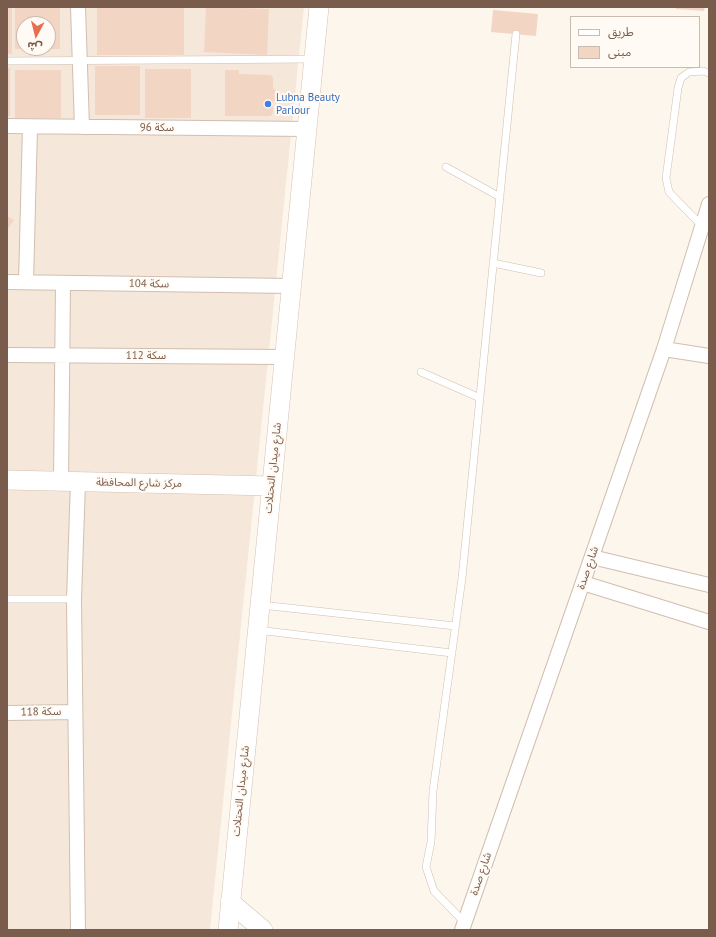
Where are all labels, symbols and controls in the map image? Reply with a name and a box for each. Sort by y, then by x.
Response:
north arrow [16,16,56,56]
legend [570,16,700,68]
text: طريق [608,24,634,39]
text: ش [26,39,43,55]
text: مبنى [608,44,631,59]
place label: Lubna Beauty Parlour [276,91,340,117]
marker: Lubna Beauty Parlour [263,99,273,109]
street label: سكة 96 [140,121,174,135]
street label: سكة 104 [129,277,169,291]
street label: سكة 112 [126,349,166,363]
street label: شارع ميدان التحتلات [262,422,284,514]
street label: مركز شارع المحافظة [96,476,182,490]
street label: شارع صدة [574,545,602,591]
street label: سكة 118 [21,705,61,719]
street label: شارع ميدان التحتلات [230,745,252,837]
street label: شارع صدة [467,851,495,897]

